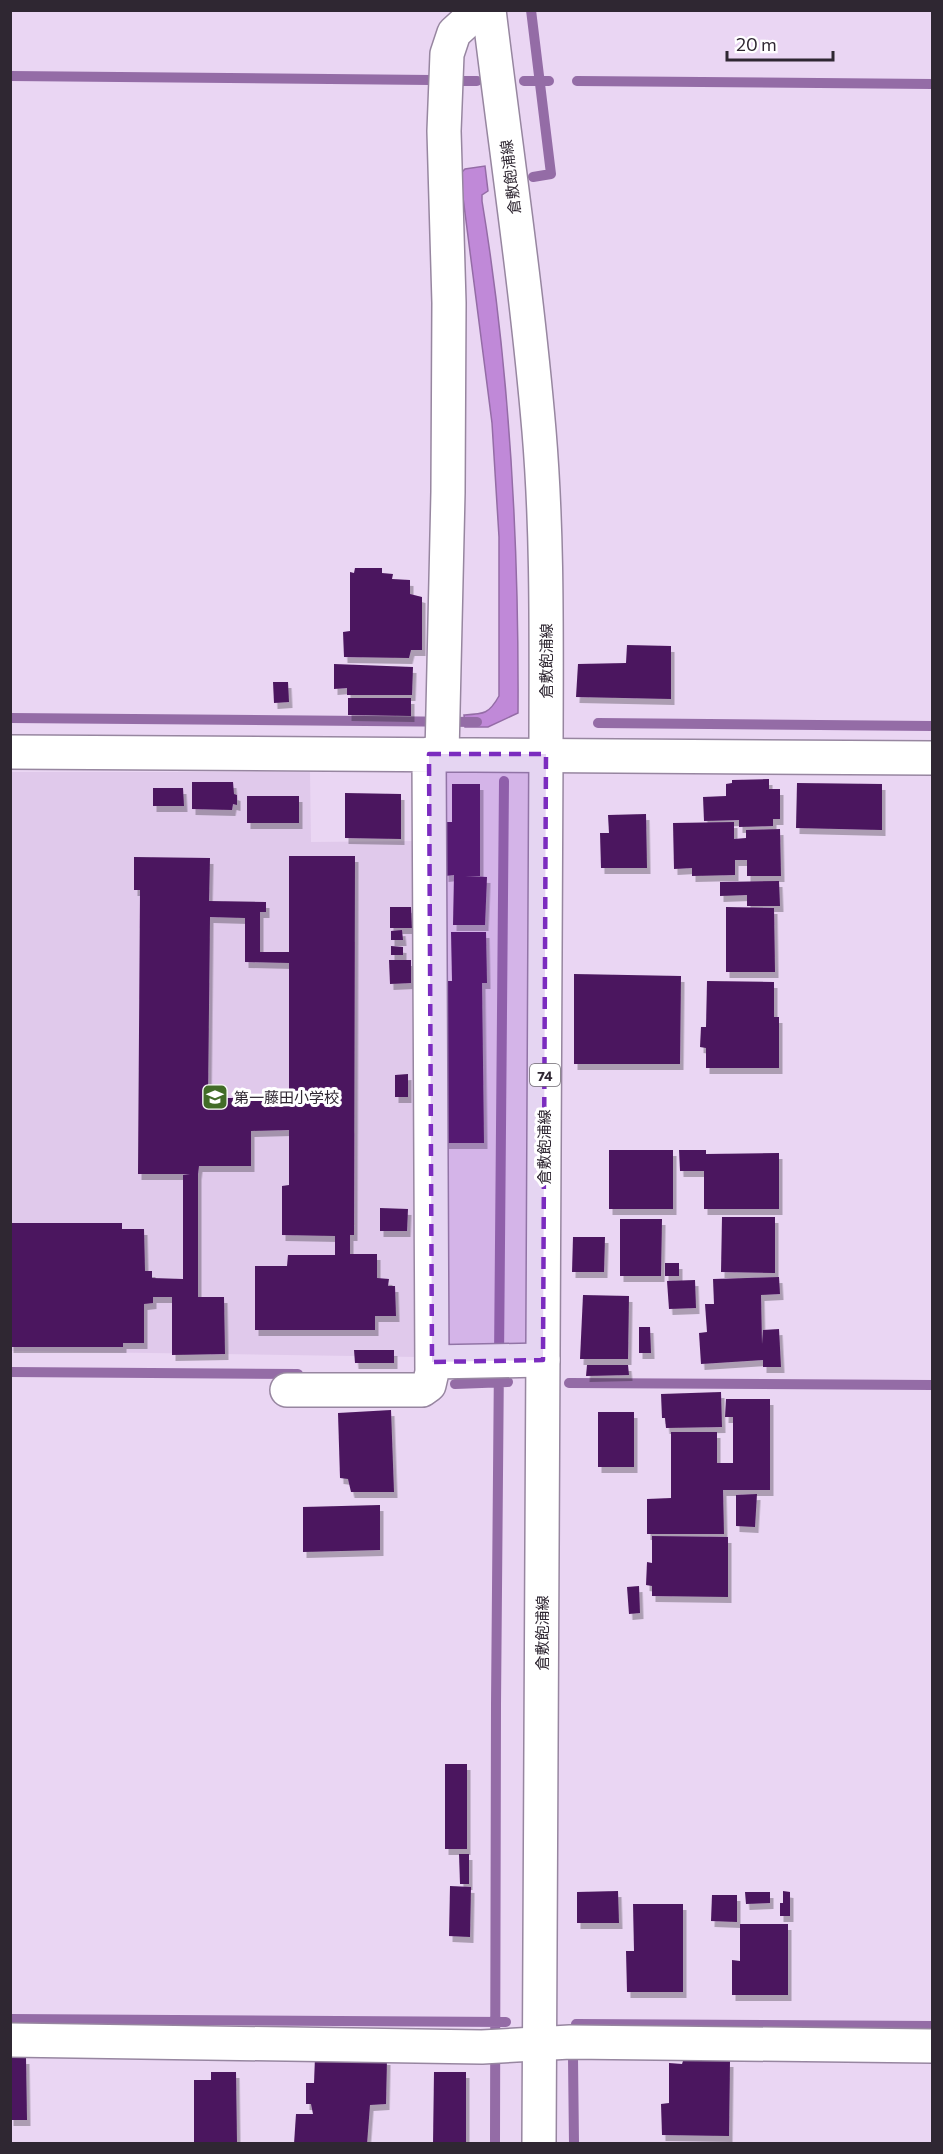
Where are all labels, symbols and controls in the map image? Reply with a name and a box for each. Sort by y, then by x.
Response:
scale bar [727,24,834,62]
text: 20 m [736,33,777,55]
street label: 倉敷飽浦線 [496,139,524,215]
street label: 倉敷飽浦線 [537,623,555,699]
road number: 74 [530,1064,560,1086]
school or university icon: 第一藤田小学校 [200,1082,230,1112]
place label: 第一藤田小学校 [234,1088,339,1106]
street label: 倉敷飽浦線 [535,1109,553,1185]
street label: 倉敷飽浦線 [533,1595,551,1671]

